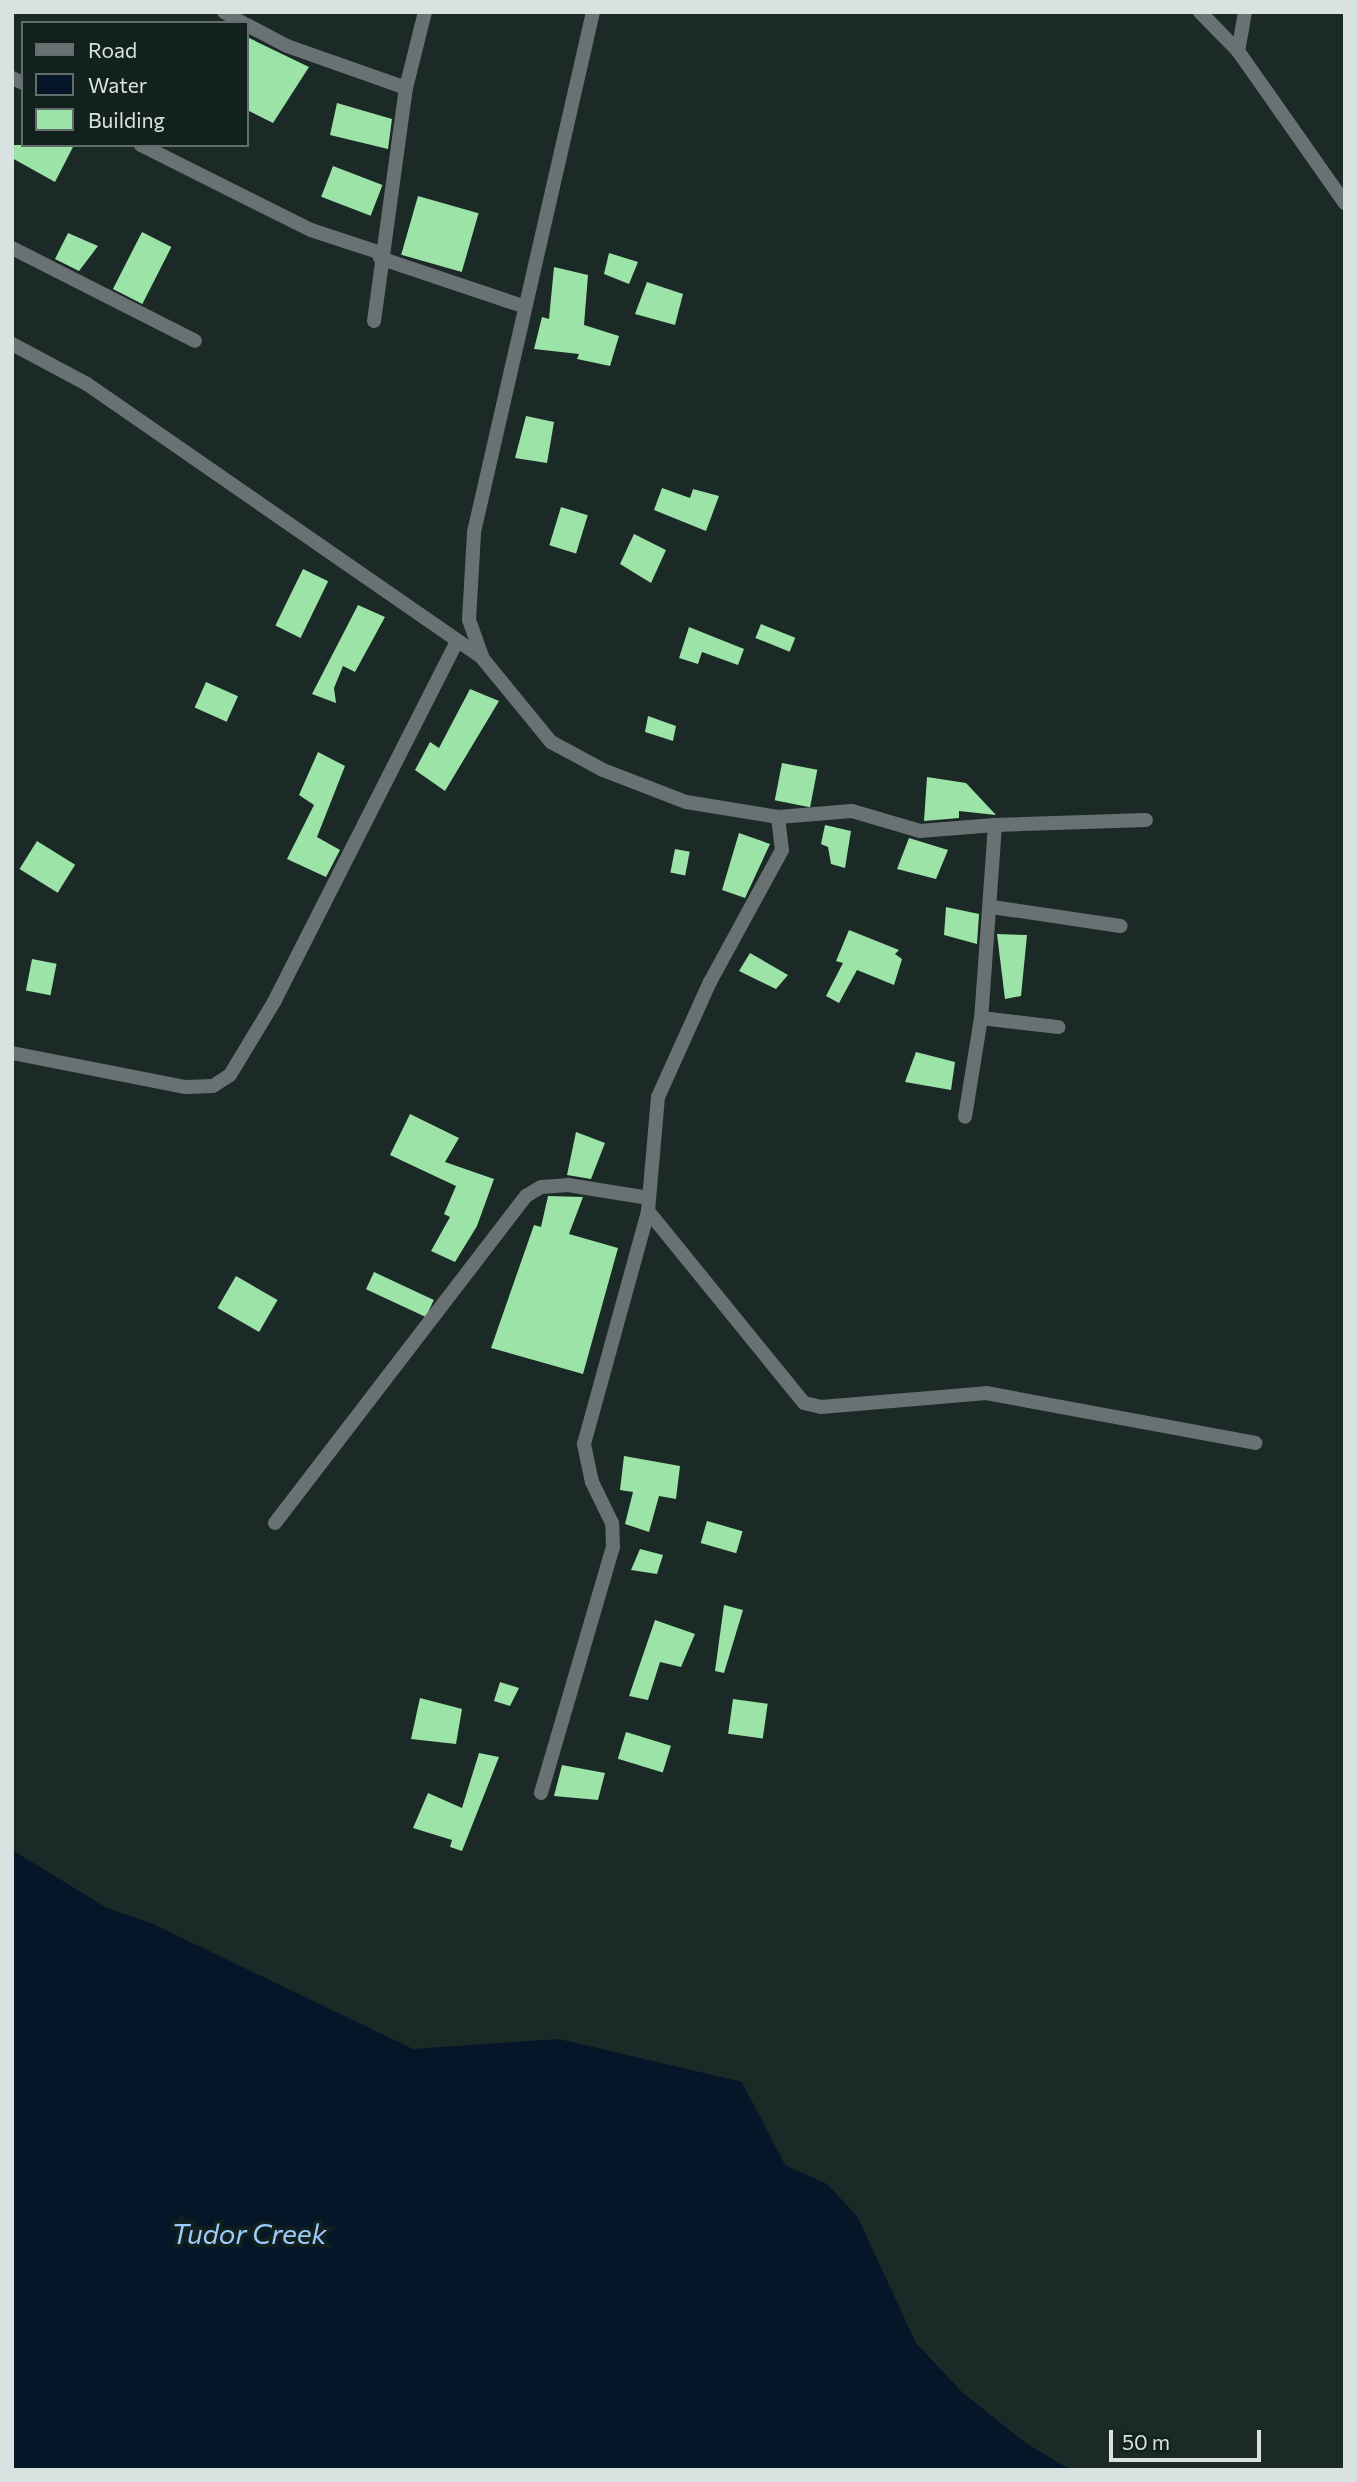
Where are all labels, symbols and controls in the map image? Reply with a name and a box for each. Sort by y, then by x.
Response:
legend [21,21,248,147]
text: Road [88,37,137,62]
text: Water [88,72,147,97]
text: Building [88,107,165,132]
water label: Tudor Creek [171,2216,327,2250]
scale bar [1112,2416,1264,2460]
text: 50 m [1122,2429,1170,2454]

